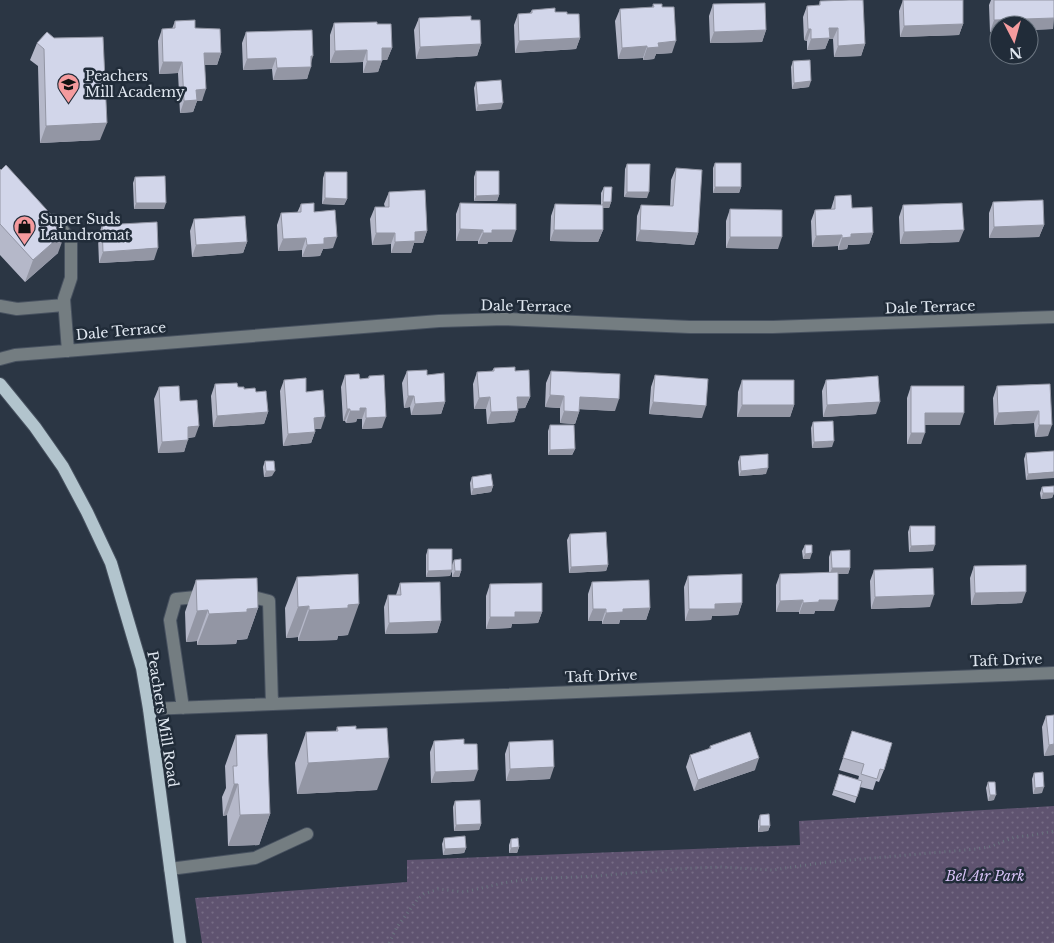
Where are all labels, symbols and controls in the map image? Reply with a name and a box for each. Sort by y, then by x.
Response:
north arrow [989,15,1039,65]
text: N [1008,43,1023,63]
place label: Peachers Mill Academy [85,67,185,101]
school or university icon: Peachers Mill Academy [57,72,81,103]
place label: Super Suds Laundromat [40,210,131,244]
shop icon: Super Suds Laundromat [12,215,36,246]
street label: Dale Terrace [481,296,571,316]
street label: Dale Terrace [884,296,976,318]
street label: Dale Terrace [75,318,167,344]
street label: Peachers Mill Road [143,650,183,789]
street label: Taft Drive [969,650,1043,670]
street label: Taft Drive [564,666,638,686]
park label: Bel Air Park [945,867,1024,885]

